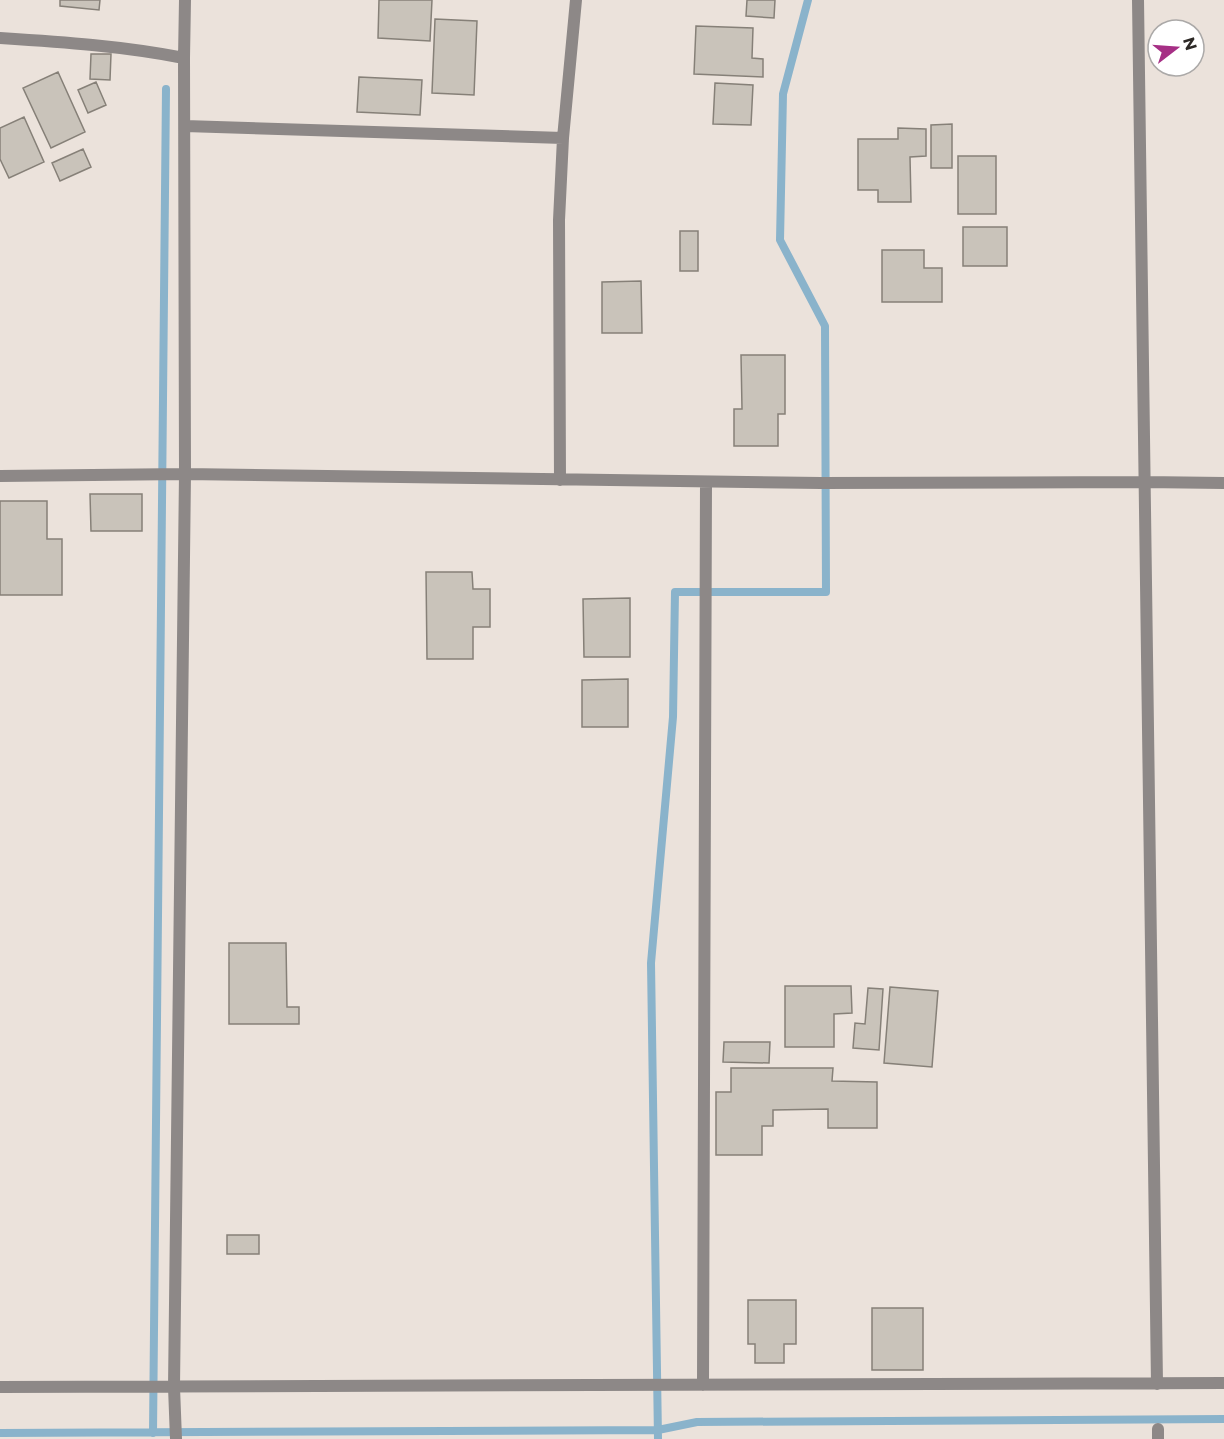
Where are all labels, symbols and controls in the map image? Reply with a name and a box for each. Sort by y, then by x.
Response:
north arrow [1146,18,1206,78]
text: N [1179,35,1201,53]

